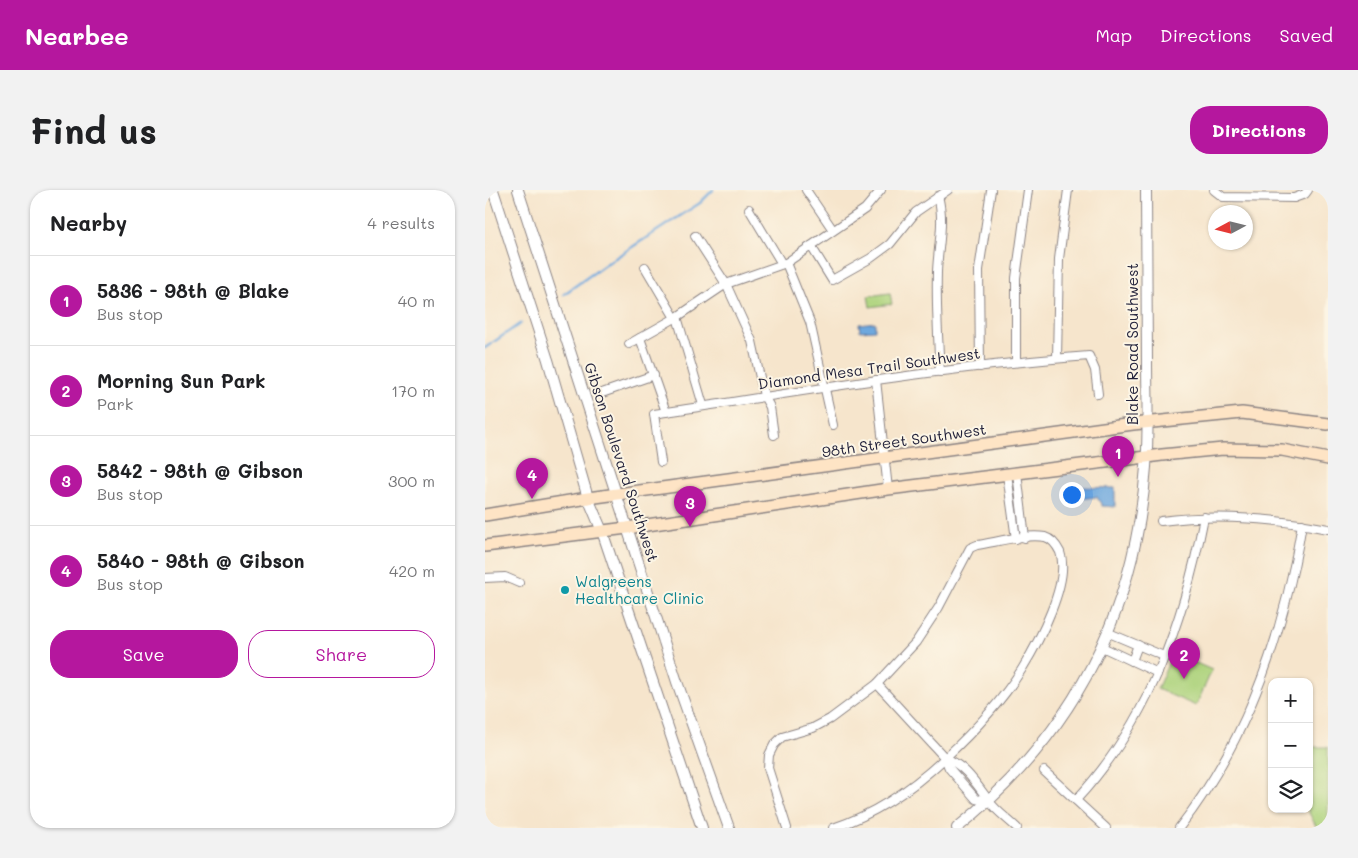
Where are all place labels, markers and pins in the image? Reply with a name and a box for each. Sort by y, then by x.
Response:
pin: 1 [1102,436,1134,477]
pin: 4 [516,458,548,499]
pin: 3 [674,486,706,527]
place label: Walgreens Healthcare Clinic [575,571,704,608]
marker: Walgreens Healthcare Clinic [559,584,571,596]
pin: 2 [1168,638,1200,679]

